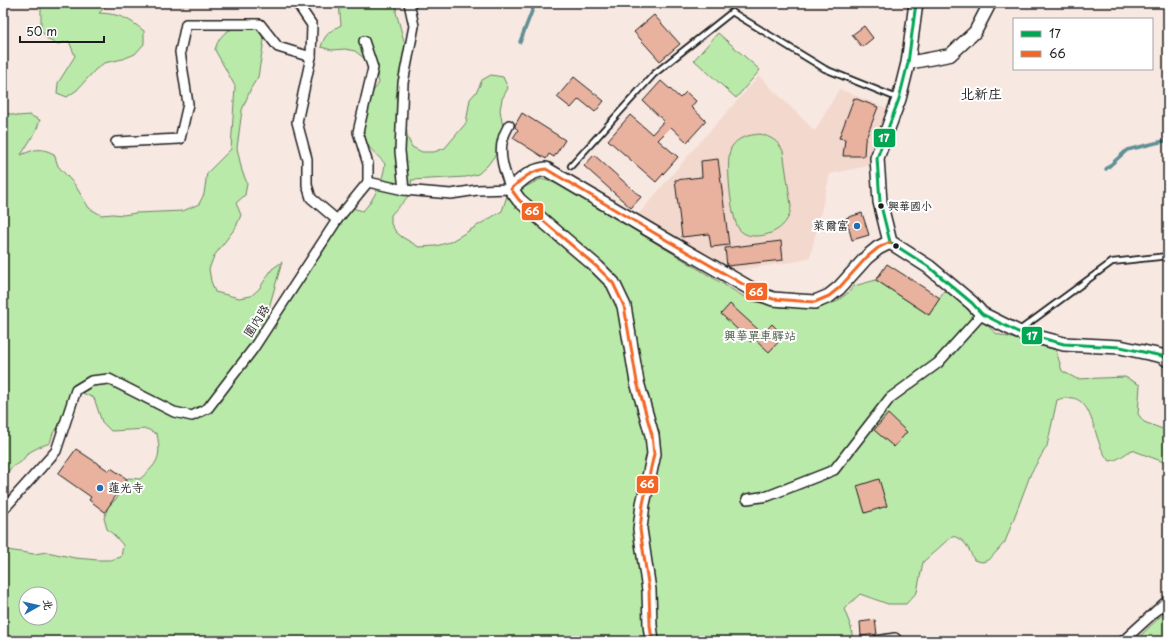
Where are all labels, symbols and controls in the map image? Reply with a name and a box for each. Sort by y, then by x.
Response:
scale bar [20,18,104,44]
legend [1013,18,1153,70]
text: 50 m [26,22,57,40]
text: 17 [1049,24,1061,42]
text: 66 [1049,44,1066,62]
district label: 北新庄 [960,83,1002,104]
line badge: 17 [873,128,896,148]
text: 17 [878,129,890,146]
place label: 興華國小 [888,197,932,214]
marker: 興華國小 [876,201,886,211]
line badge: 66 [521,202,544,221]
text: 66 [525,202,539,219]
place label: 萊爾富 [813,216,849,234]
marker: 萊爾富 [852,221,862,231]
unlabelled marker [891,241,901,251]
line badge: 66 [745,282,768,301]
text: 66 [749,283,763,300]
street label: 圍內路 [239,300,274,340]
park label: 興華單車驛站 [724,326,796,344]
line badge: 17 [1021,326,1043,345]
text: 17 [1026,327,1038,344]
line badge: 66 [636,475,659,494]
text: 66 [640,475,654,492]
place label: 蓮光寺 [108,478,144,496]
marker: 蓮光寺 [95,483,105,493]
north arrow [18,586,58,626]
text: 北 [39,598,58,611]

